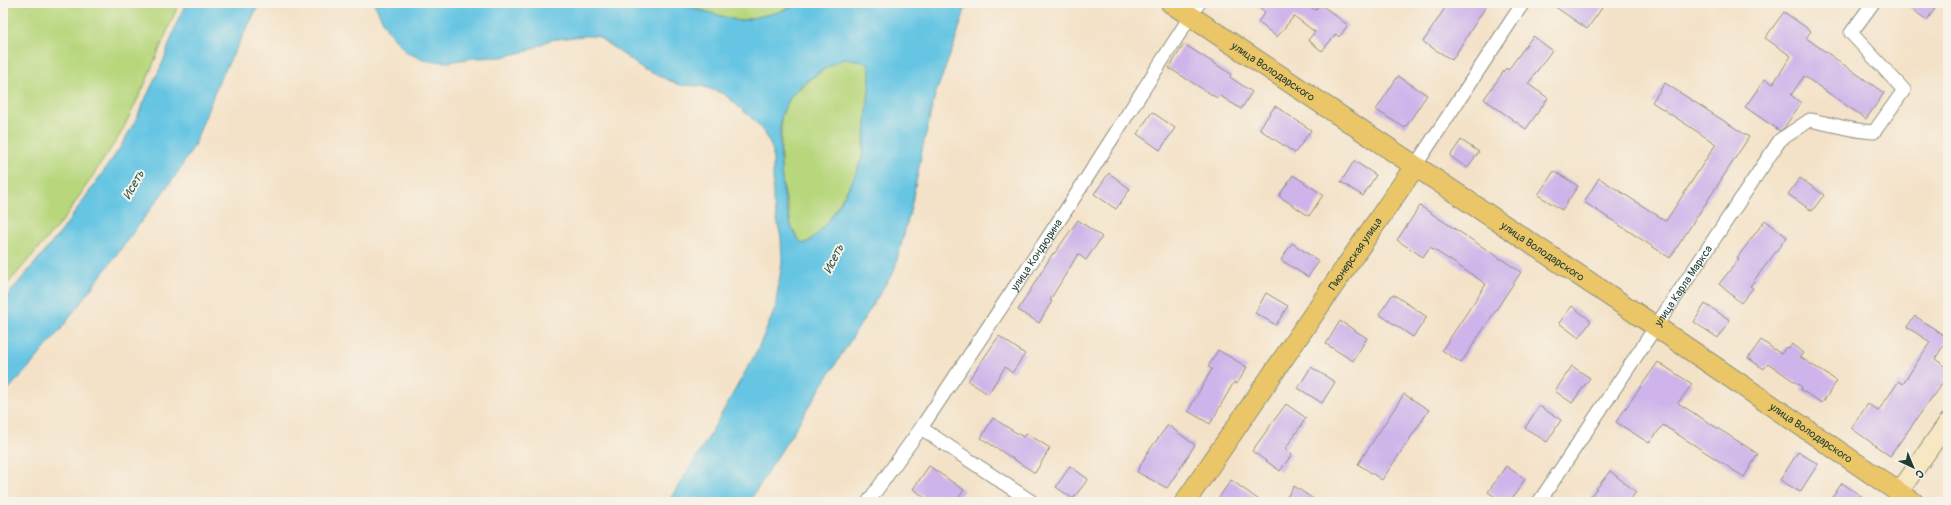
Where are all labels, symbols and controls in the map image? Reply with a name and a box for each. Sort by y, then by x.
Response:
street label: улица Володарского [1228,38,1318,104]
water label: Исеть [120,168,148,202]
street label: Пионерская улица [1326,215,1384,292]
street label: улица Кондюрина [1007,216,1065,294]
street label: улица Володарского [1498,218,1587,284]
water label: Исеть [821,241,848,276]
street label: улица Карла Маркса [1651,243,1715,329]
street label: улица Володарского [1766,399,1855,465]
north arrow [1893,447,1933,487]
text: С [1912,467,1927,481]

